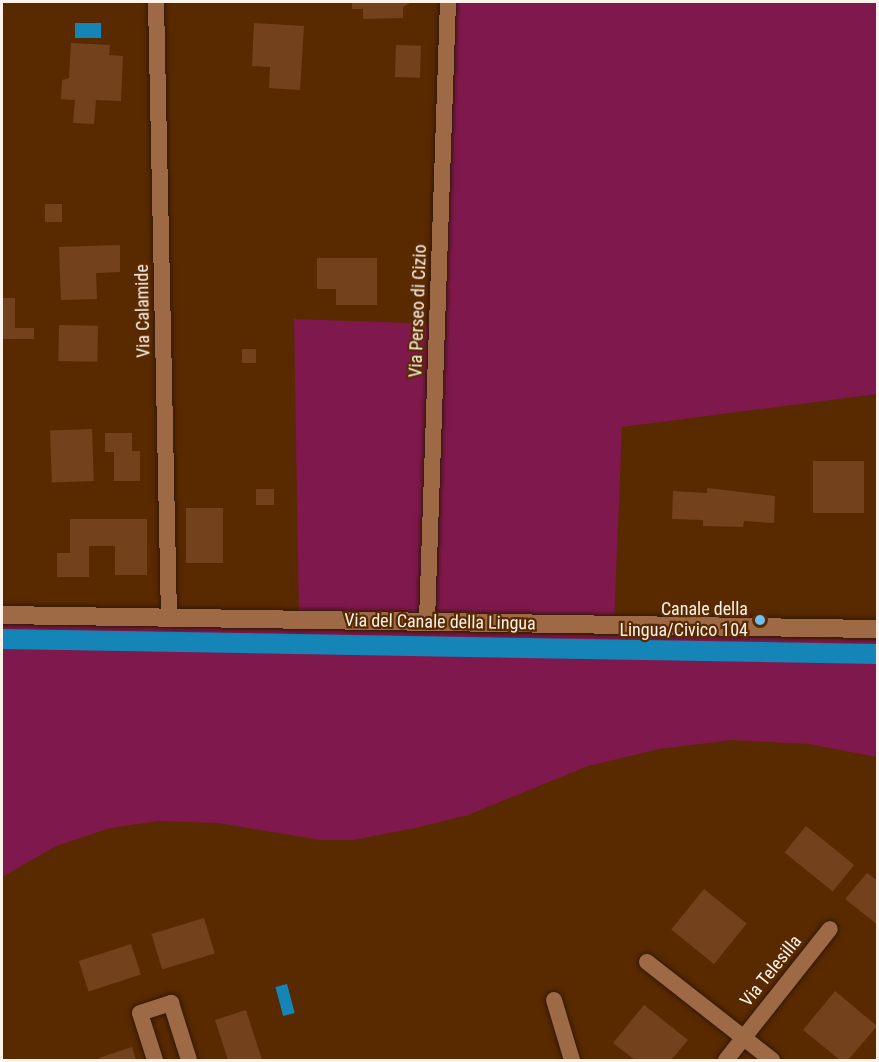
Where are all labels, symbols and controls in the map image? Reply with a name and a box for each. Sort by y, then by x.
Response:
street label: Via Perseo di Cizio [405,244,431,378]
street label: Via Calamide [131,264,155,358]
place label: Canale della Lingua/Civico 104 [619,599,748,642]
street label: Via del Canale della Lingua [344,610,536,634]
marker: Canale della Lingua/Civico 104 [753,613,767,627]
street label: Via Telesilla [736,931,806,1011]

